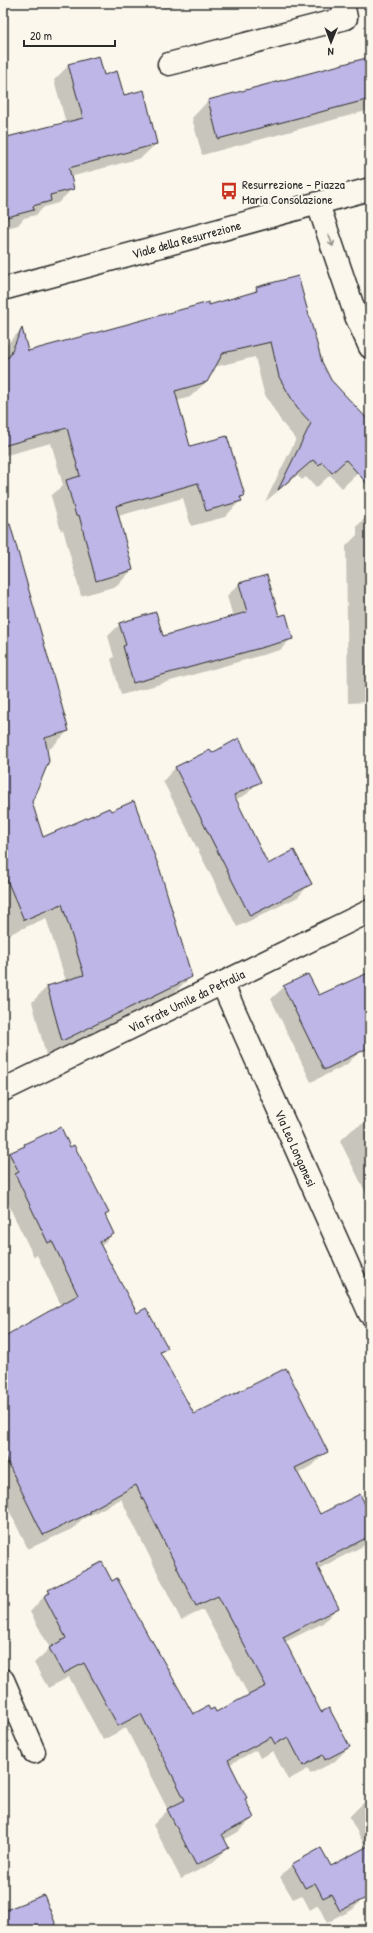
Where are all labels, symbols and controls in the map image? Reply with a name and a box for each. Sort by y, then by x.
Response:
scale bar [24,22,115,48]
north arrow [311,22,351,62]
text: 20 m [30,27,52,44]
text: N [328,45,334,59]
place label: Resurrezione - Piazza Maria Consolazione [242,175,345,208]
bus stop icon: Resurrezione - Piazza Maria Consolazione [219,181,239,201]
street label: Viale della Resurrezione [130,216,243,263]
one-way arrow [327,235,335,247]
street label: Via Frate Umile da Petralia [125,965,248,1037]
street label: Via Leo Longanesi [271,1107,321,1190]

